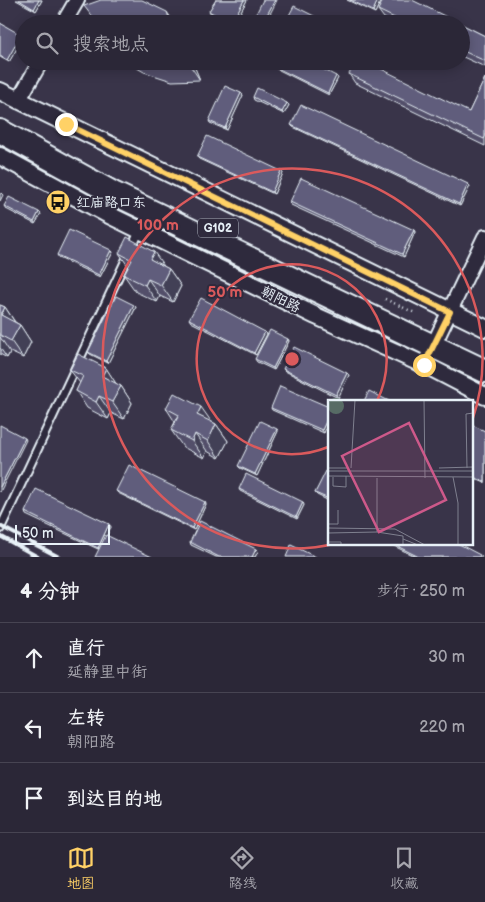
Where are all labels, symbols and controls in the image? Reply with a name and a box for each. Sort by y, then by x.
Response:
search box [15,15,470,70]
icon: search [33,29,61,57]
text: 搜索地点 [73,33,149,56]
route end [55,113,78,136]
bus stop icon: 红庙路口东 [45,189,71,215]
place label: 红庙路口东 [76,194,146,211]
text: 100 m [137,216,179,235]
road number: G102 [198,218,238,238]
text: 50 m [208,283,243,302]
street label: 朝阳路 [258,283,303,316]
centre of rings [283,350,301,368]
route start [413,354,436,377]
inset map [328,400,472,544]
scale bar [15,522,110,545]
text: 50 m [22,525,54,542]
text: 4 分钟 [20,579,80,604]
text: 步行 · 250 m [377,582,465,601]
text: 直行 [67,637,105,660]
icon: ahead [20,644,48,672]
text: 30 m [428,648,465,667]
text: 延静里中街 [67,663,147,682]
text: 左转 [67,707,105,730]
icon: left [20,714,48,742]
text: 220 m [419,718,465,737]
text: 朝阳路 [67,733,115,752]
icon: arrive [20,784,48,812]
text: 到达目的地 [67,788,162,811]
tab: 地图 [67,844,95,892]
tab: 路线 [228,844,256,892]
tab: 收藏 [390,844,418,892]

